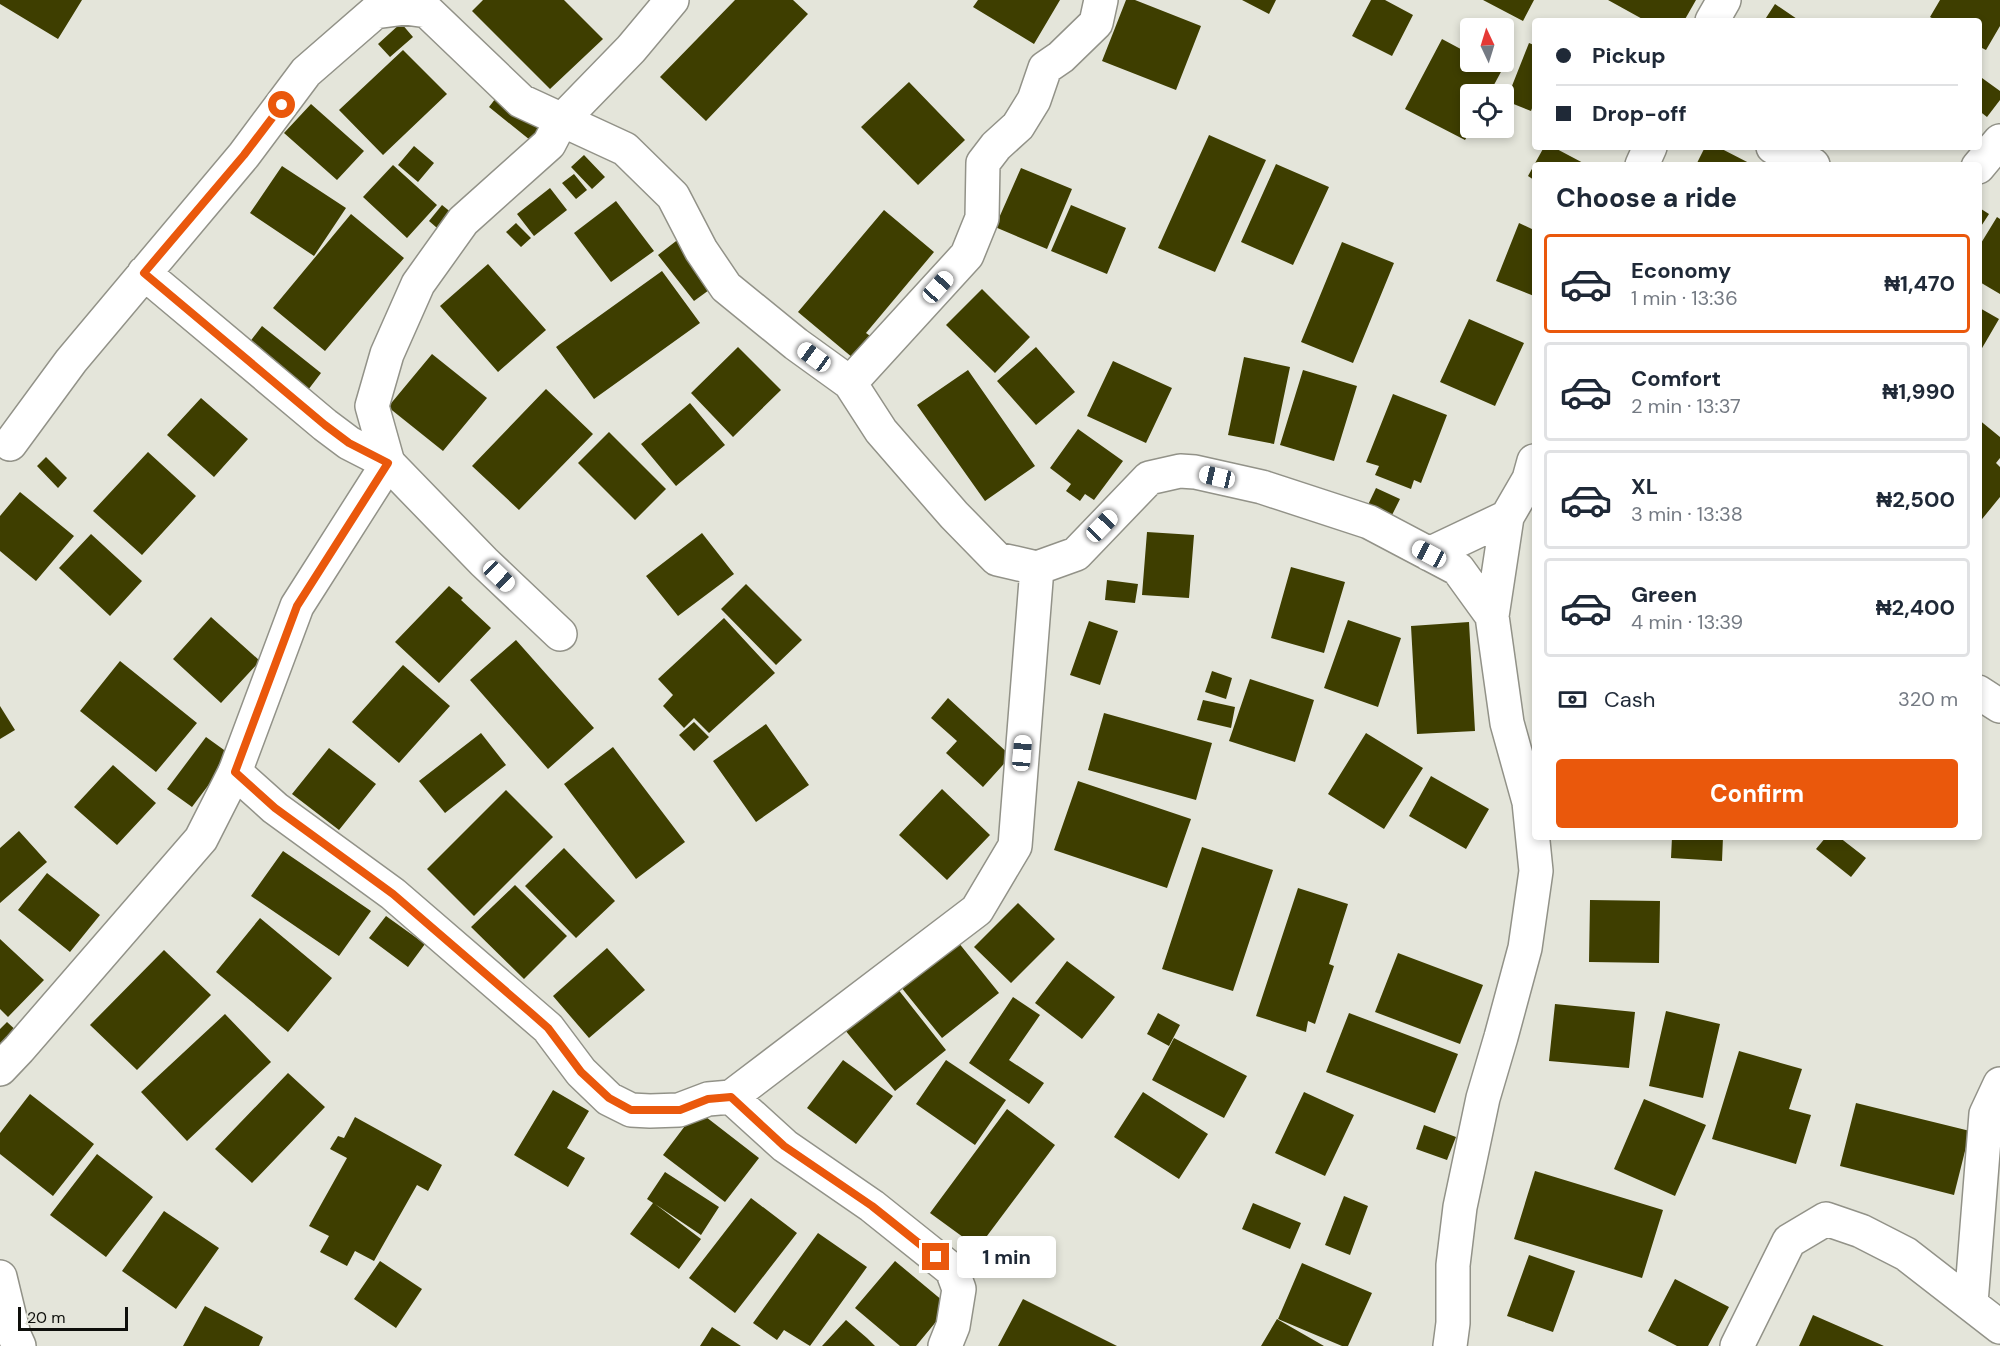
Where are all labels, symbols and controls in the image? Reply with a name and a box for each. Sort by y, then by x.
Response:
north arrow [1460,18,1514,72]
map controls [1460,18,1514,138]
text: Pickup [1592,41,1666,70]
button: locate [1460,84,1514,138]
route start [268,91,295,118]
text: Drop-off [1592,99,1687,128]
text: Choose a ride [1556,180,1737,215]
text: Economy [1631,256,1731,285]
icon: car [1559,257,1613,311]
car [919,268,957,306]
text: ₦1,470 [1884,269,1955,298]
text: 1 min · 13:36 [1631,285,1738,311]
car [794,339,834,375]
text: Comfort [1631,364,1721,393]
icon: car [1559,365,1613,419]
text: ₦1,990 [1882,377,1955,406]
text: 2 min · 13:37 [1631,393,1741,419]
car [1197,464,1237,490]
text: XL [1631,472,1658,501]
icon: car [1559,473,1613,527]
text: ₦2,500 [1876,485,1955,514]
text: 3 min · 13:38 [1631,501,1743,527]
car [1083,507,1121,545]
car [1409,538,1449,570]
car [480,557,518,595]
text: Green [1631,580,1697,609]
icon: car [1559,581,1613,635]
text: ₦2,400 [1876,593,1955,622]
text: 4 min · 13:39 [1631,609,1743,635]
icon: cash [1556,683,1589,716]
text: Cash [1604,685,1655,714]
text: 320 m [1898,686,1958,712]
car [1011,734,1033,772]
button: Confirm [1556,759,1958,828]
callout: 1 min [957,1236,1056,1278]
route end [922,1243,949,1270]
text: 1 min [982,1244,1031,1270]
scale bar [18,1304,128,1332]
text: 20 m [27,1307,66,1328]

